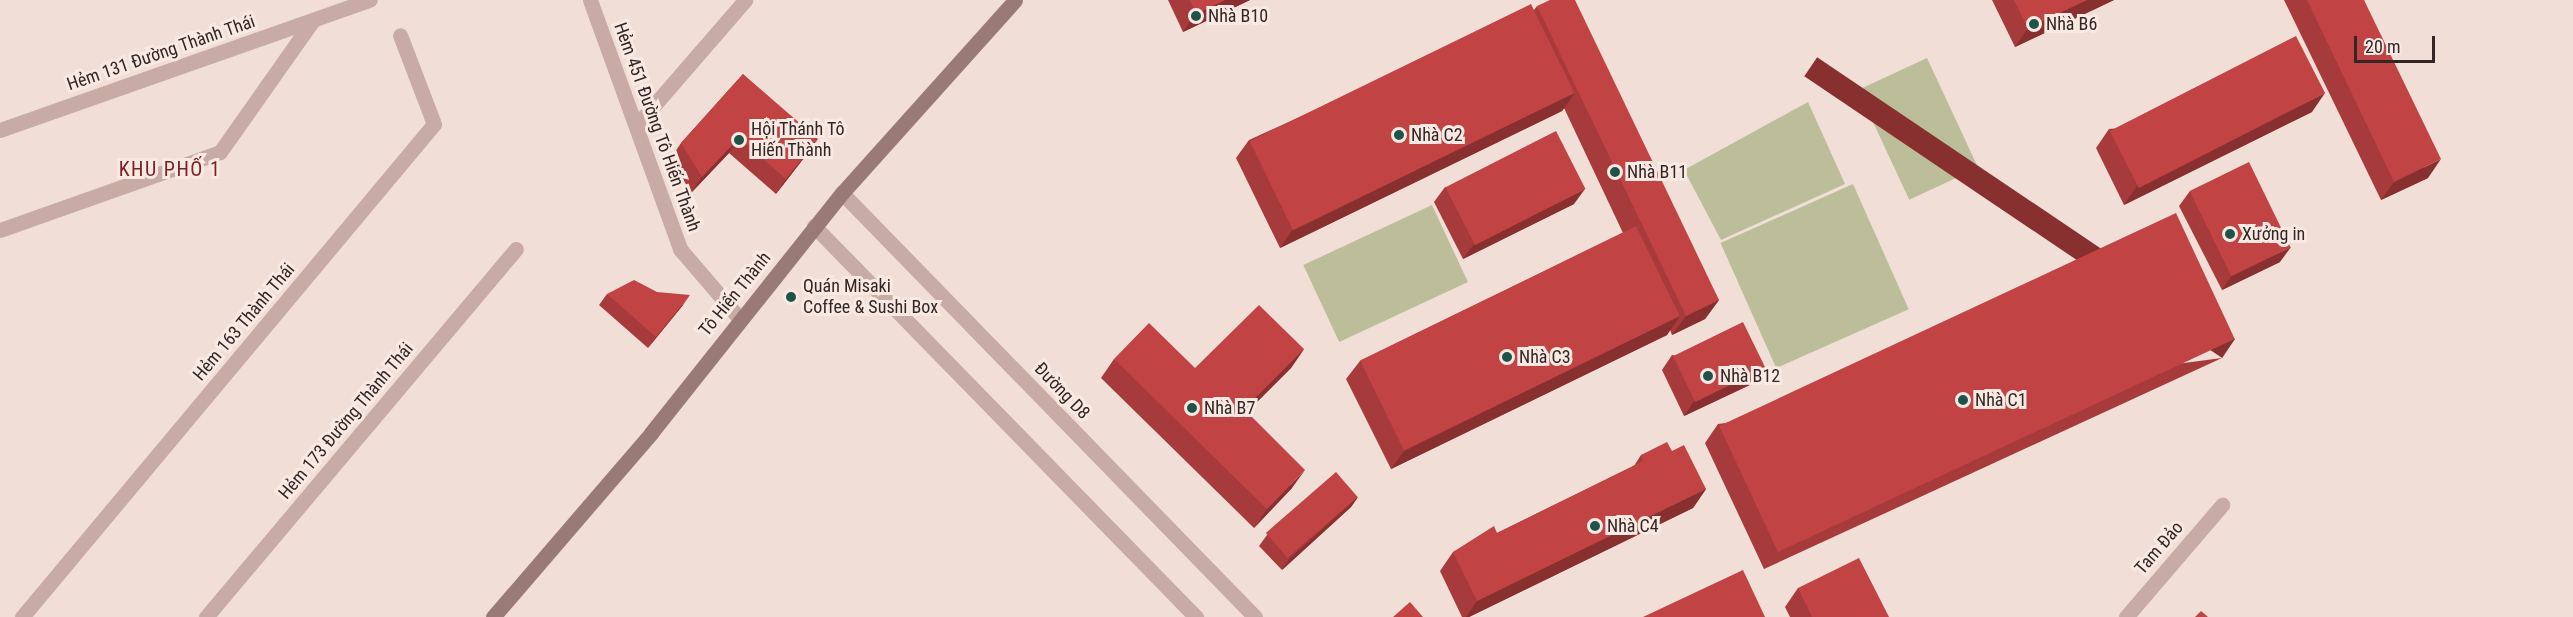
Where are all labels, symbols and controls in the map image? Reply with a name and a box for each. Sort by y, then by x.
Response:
place label: Nhà B10 [1208,5,1268,27]
marker: Nhà B10 [1189,9,1203,23]
street label: Hẻm 131 Đường Thành Thái [64,11,258,95]
place label: Nhà B6 [2046,13,2097,35]
marker: Nhà B6 [2027,17,2041,31]
street label: Hẻm 451 Đường Tô Hiến Thành [609,19,705,235]
scale bar [2357,24,2438,62]
text: 20 m [2365,36,2400,57]
place label: Hội Thánh Tô Hiến Thành [751,119,845,162]
place label: Nhà C2 [1411,124,1463,146]
marker: Nhà C2 [1392,128,1406,142]
marker: Hội Thánh Tô Hiến Thành [732,133,746,147]
district label: KHU PHỐ 1 [119,157,221,181]
place label: Nhà B11 [1627,161,1687,183]
marker: Nhà B11 [1608,165,1622,179]
place label: Xưởng in [2242,223,2305,245]
marker: Xưởng in [2223,227,2237,241]
street label: Tô Hiến Thành [694,247,776,341]
street label: Hẻm 163 Thành Thái [188,259,300,385]
place label: Quán Misaki Coffee & Sushi Box [803,276,938,318]
marker: Quán Misaki Coffee & Sushi Box [784,290,798,304]
street label: Hẻm 173 Đường Thành Thái [274,338,418,504]
place label: Nhà C3 [1519,346,1571,368]
marker: Nhà C3 [1500,350,1514,364]
street label: Đường D8 [1030,358,1094,424]
place label: Nhà B12 [1720,365,1780,387]
marker: Nhà B12 [1701,369,1715,383]
place label: Nhà C1 [1975,389,2027,411]
marker: Nhà C1 [1956,393,1970,407]
place label: Nhà B7 [1204,397,1255,419]
marker: Nhà B7 [1185,401,1199,415]
place label: Nhà C4 [1607,515,1659,537]
street label: Tam Đảo [2130,517,2188,579]
marker: Nhà C4 [1588,519,1602,533]

